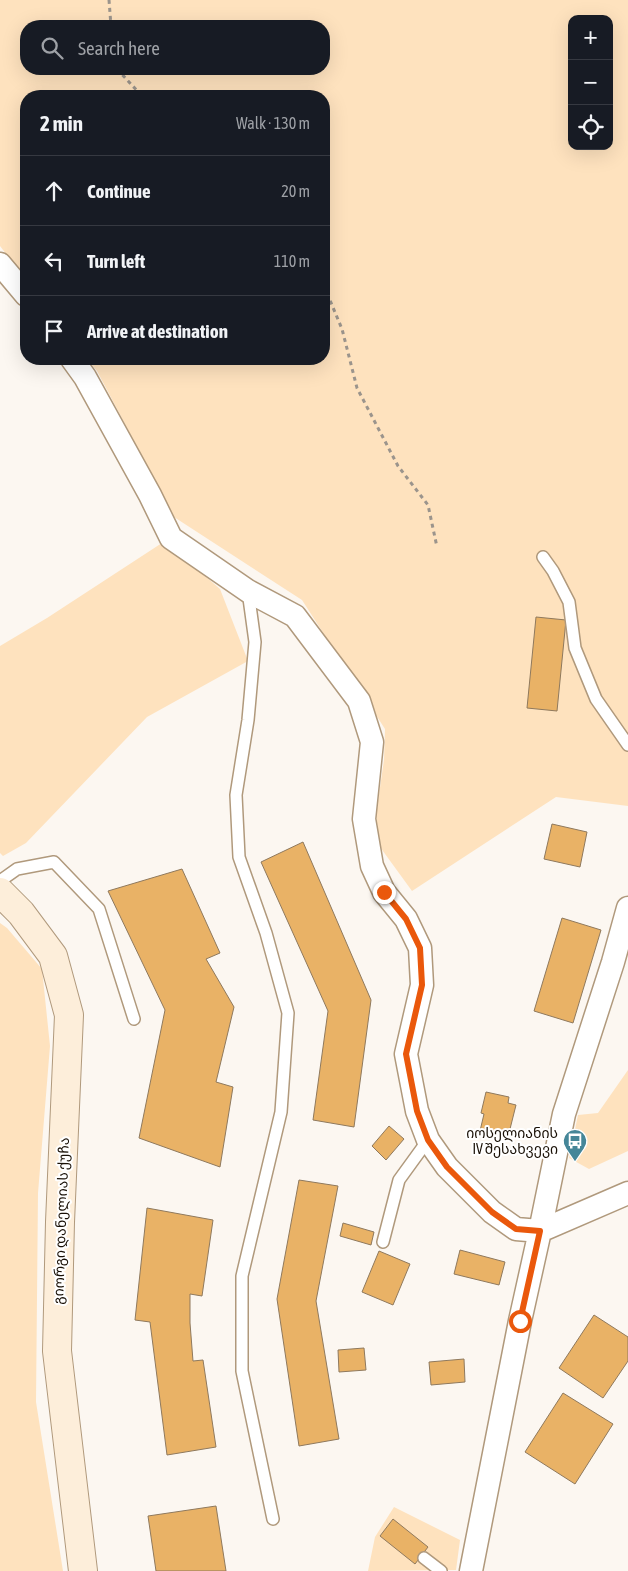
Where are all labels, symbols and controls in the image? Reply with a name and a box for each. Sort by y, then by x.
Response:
map controls [568,15,613,150]
button: + [568,15,613,60]
search box [20,20,330,75]
icon: search [38,34,66,62]
text: Search here [78,37,160,59]
button: − [568,60,613,105]
button: locate [568,105,613,150]
text: 2 min [40,111,83,135]
text: Walk · 130 m [236,114,310,132]
icon: ahead [40,177,68,205]
text: Continue [87,180,151,202]
text: 20 m [281,182,310,200]
icon: left [40,247,68,275]
text: Turn left [87,250,145,272]
text: 110 m [274,252,310,270]
icon: arrive [40,317,68,345]
text: Arrive at destination [87,320,228,342]
route end [373,881,396,904]
place label: იოსელიანის IV შესახვევი [466,1125,558,1158]
bus stop icon: იოსელიანის IV შესახვევი [562,1128,588,1162]
street label: გიორგი დანელიას ქუჩა [50,1137,73,1305]
route start [509,1310,532,1333]

